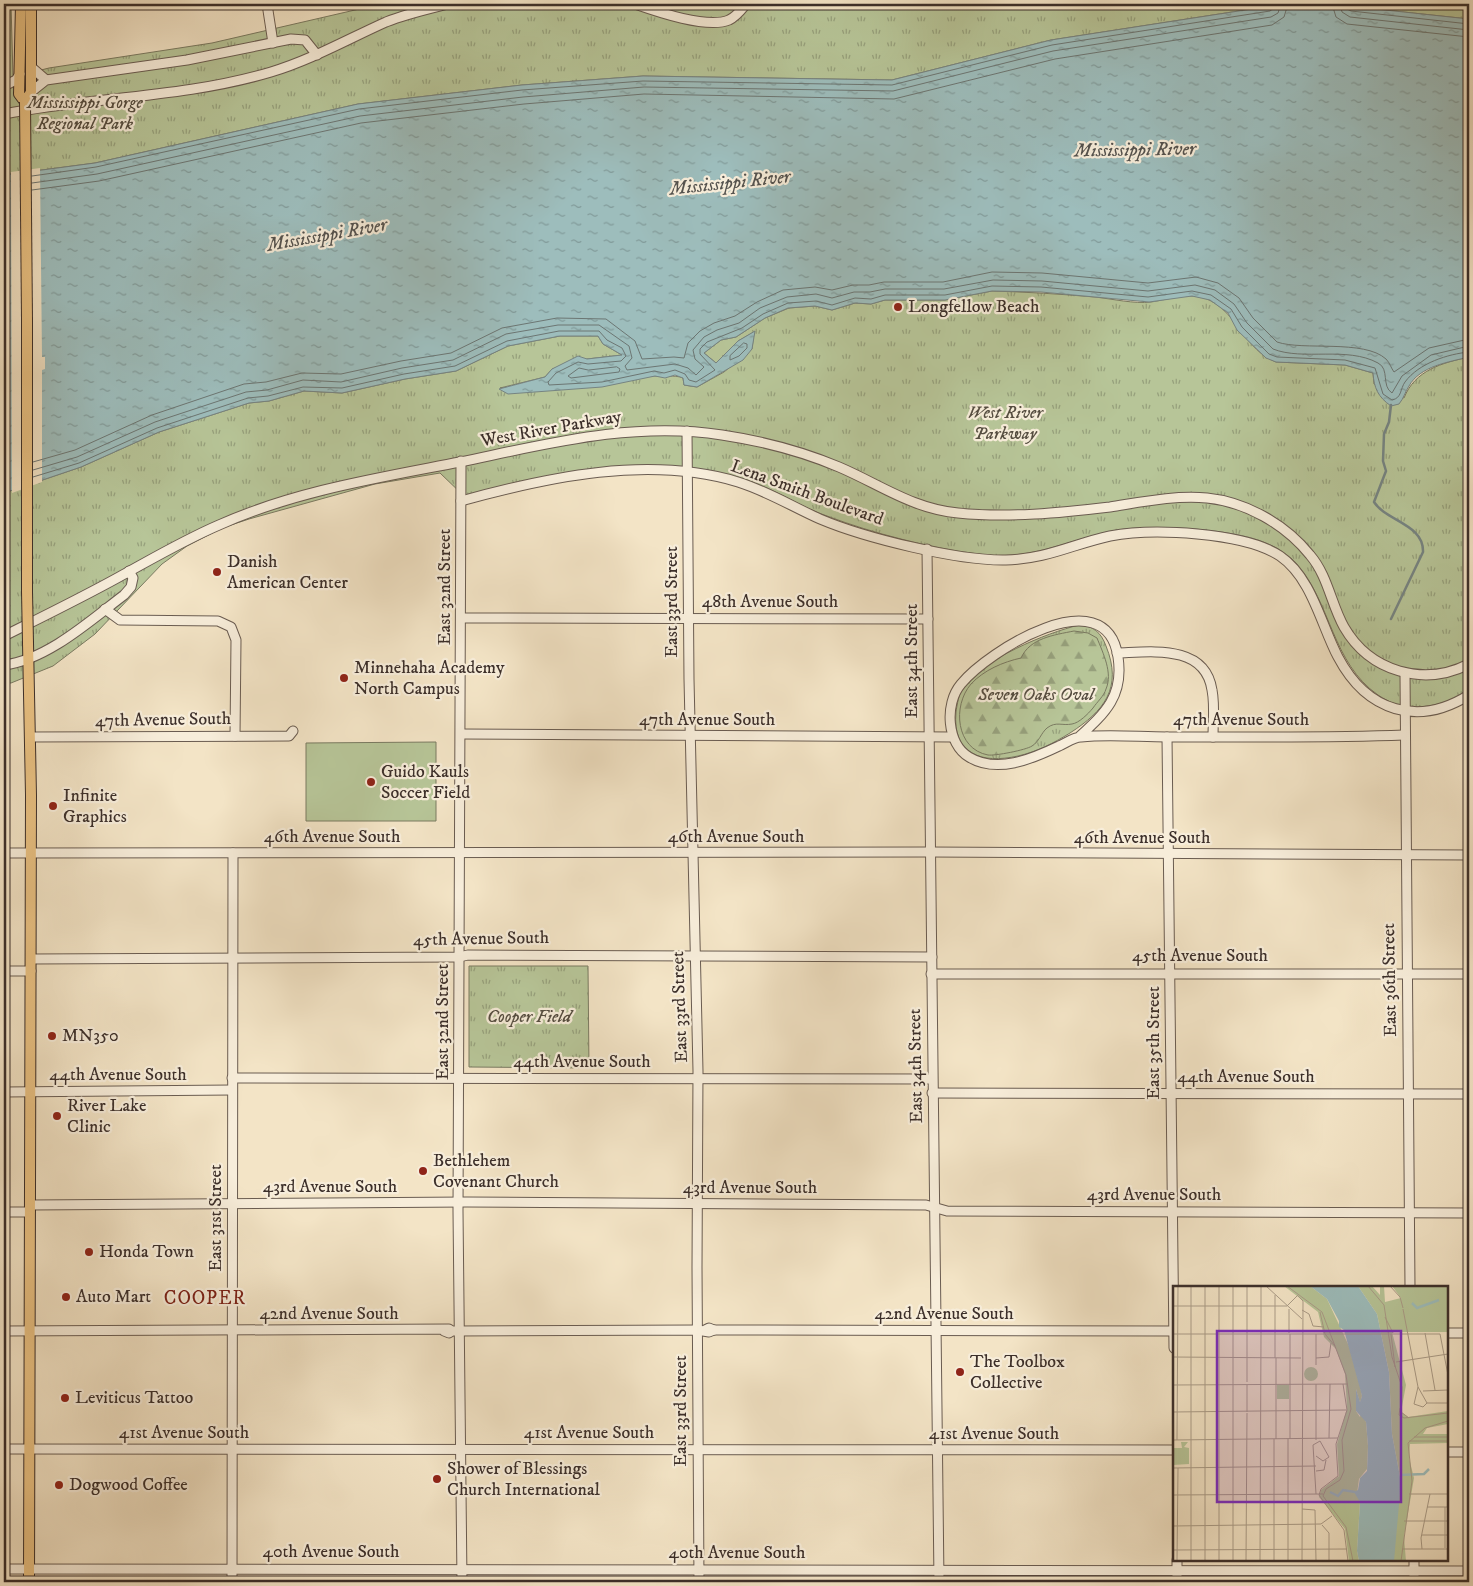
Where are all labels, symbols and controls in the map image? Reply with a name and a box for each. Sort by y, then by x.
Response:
park label: Mississippi Gorge Regional Park [25,92,144,135]
water label: Mississippi River [1072,137,1198,164]
water label: Mississippi River [667,165,794,202]
water label: Mississippi River [263,213,391,258]
place label: Longfellow Beach [908,296,1040,318]
marker: Longfellow Beach [892,301,904,313]
park label: West River Parkway [967,402,1044,445]
street label: West River Parkway [478,406,623,452]
street label: Lena Smith Boulevard [728,455,886,531]
street label: East 32nd Street [434,529,456,645]
street label: East 33rd Street [661,546,683,658]
place label: Danish American Center [227,551,348,594]
marker: Danish American Center [211,566,223,578]
street label: 48th Avenue South [702,591,839,613]
street label: East 34th Street [901,603,923,718]
place label: Minnehaha Academy North Campus [354,657,505,700]
marker: Minnehaha Academy North Campus [338,672,350,684]
park label: Seven Oaks Oval [977,684,1096,706]
street label: 47th Avenue South [95,708,232,732]
street label: 47th Avenue South [639,709,776,731]
street label: 47th Avenue South [1173,709,1310,731]
place label: Guido Kauls Soccer Field [381,761,470,804]
marker: Guido Kauls Soccer Field [365,776,377,788]
place label: Infinite Graphics [63,785,127,828]
marker: Infinite Graphics [47,800,59,812]
street label: 46th Avenue South [264,826,401,848]
street label: 46th Avenue South [668,826,805,848]
street label: 46th Avenue South [1074,827,1211,849]
street label: East 36th Street [1378,923,1402,1037]
street label: 45th Avenue South [413,927,550,951]
street label: 45th Avenue South [1132,945,1269,967]
street label: East 33rd Street [667,951,693,1063]
street label: East 32nd Street [432,964,454,1080]
street label: East 35th Street [1143,986,1165,1100]
park label: Cooper Field [487,1006,574,1028]
street label: East 34th Street [904,1008,928,1124]
place label: MN350 [62,1025,119,1047]
marker: MN350 [46,1030,58,1042]
street label: 44th Avenue South [513,1051,651,1073]
street label: 44th Avenue South [49,1064,187,1086]
street label: 44th Avenue South [1177,1066,1315,1088]
place label: River Lake Clinic [67,1095,146,1138]
marker: River Lake Clinic [51,1110,63,1122]
place label: Bethlehem Covenant Church [433,1150,559,1193]
street label: East 31st Street [205,1164,227,1272]
marker: Bethlehem Covenant Church [417,1165,429,1177]
street label: 43rd Avenue South [263,1176,398,1198]
street label: 43rd Avenue South [683,1177,818,1199]
street label: 43rd Avenue South [1087,1184,1222,1206]
place label: Honda Town [99,1241,194,1263]
marker: Honda Town [83,1246,95,1258]
place label: Auto Mart [76,1286,151,1308]
inset map [1173,1286,1448,1561]
district label: COOPER [164,1287,246,1310]
marker: Auto Mart [60,1291,72,1303]
street label: 42nd Avenue South [259,1303,399,1325]
street label: 42nd Avenue South [874,1303,1014,1325]
place label: The Toolbox Collective [970,1351,1065,1394]
street label: East 33rd Street [670,1355,692,1467]
marker: The Toolbox Collective [954,1366,966,1378]
place label: Leviticus Tattoo [75,1387,194,1409]
marker: Leviticus Tattoo [59,1392,71,1404]
street label: 41st Avenue South [119,1422,250,1444]
street label: 41st Avenue South [524,1422,655,1444]
street label: 41st Avenue South [929,1423,1060,1445]
place label: Shower of Blessings Church International [447,1458,601,1501]
marker: Shower of Blessings Church International [431,1473,443,1485]
place label: Dogwood Coffee [69,1474,188,1496]
marker: Dogwood Coffee [53,1479,65,1491]
street label: 40th Avenue South [263,1541,400,1563]
street label: 40th Avenue South [669,1542,806,1564]

